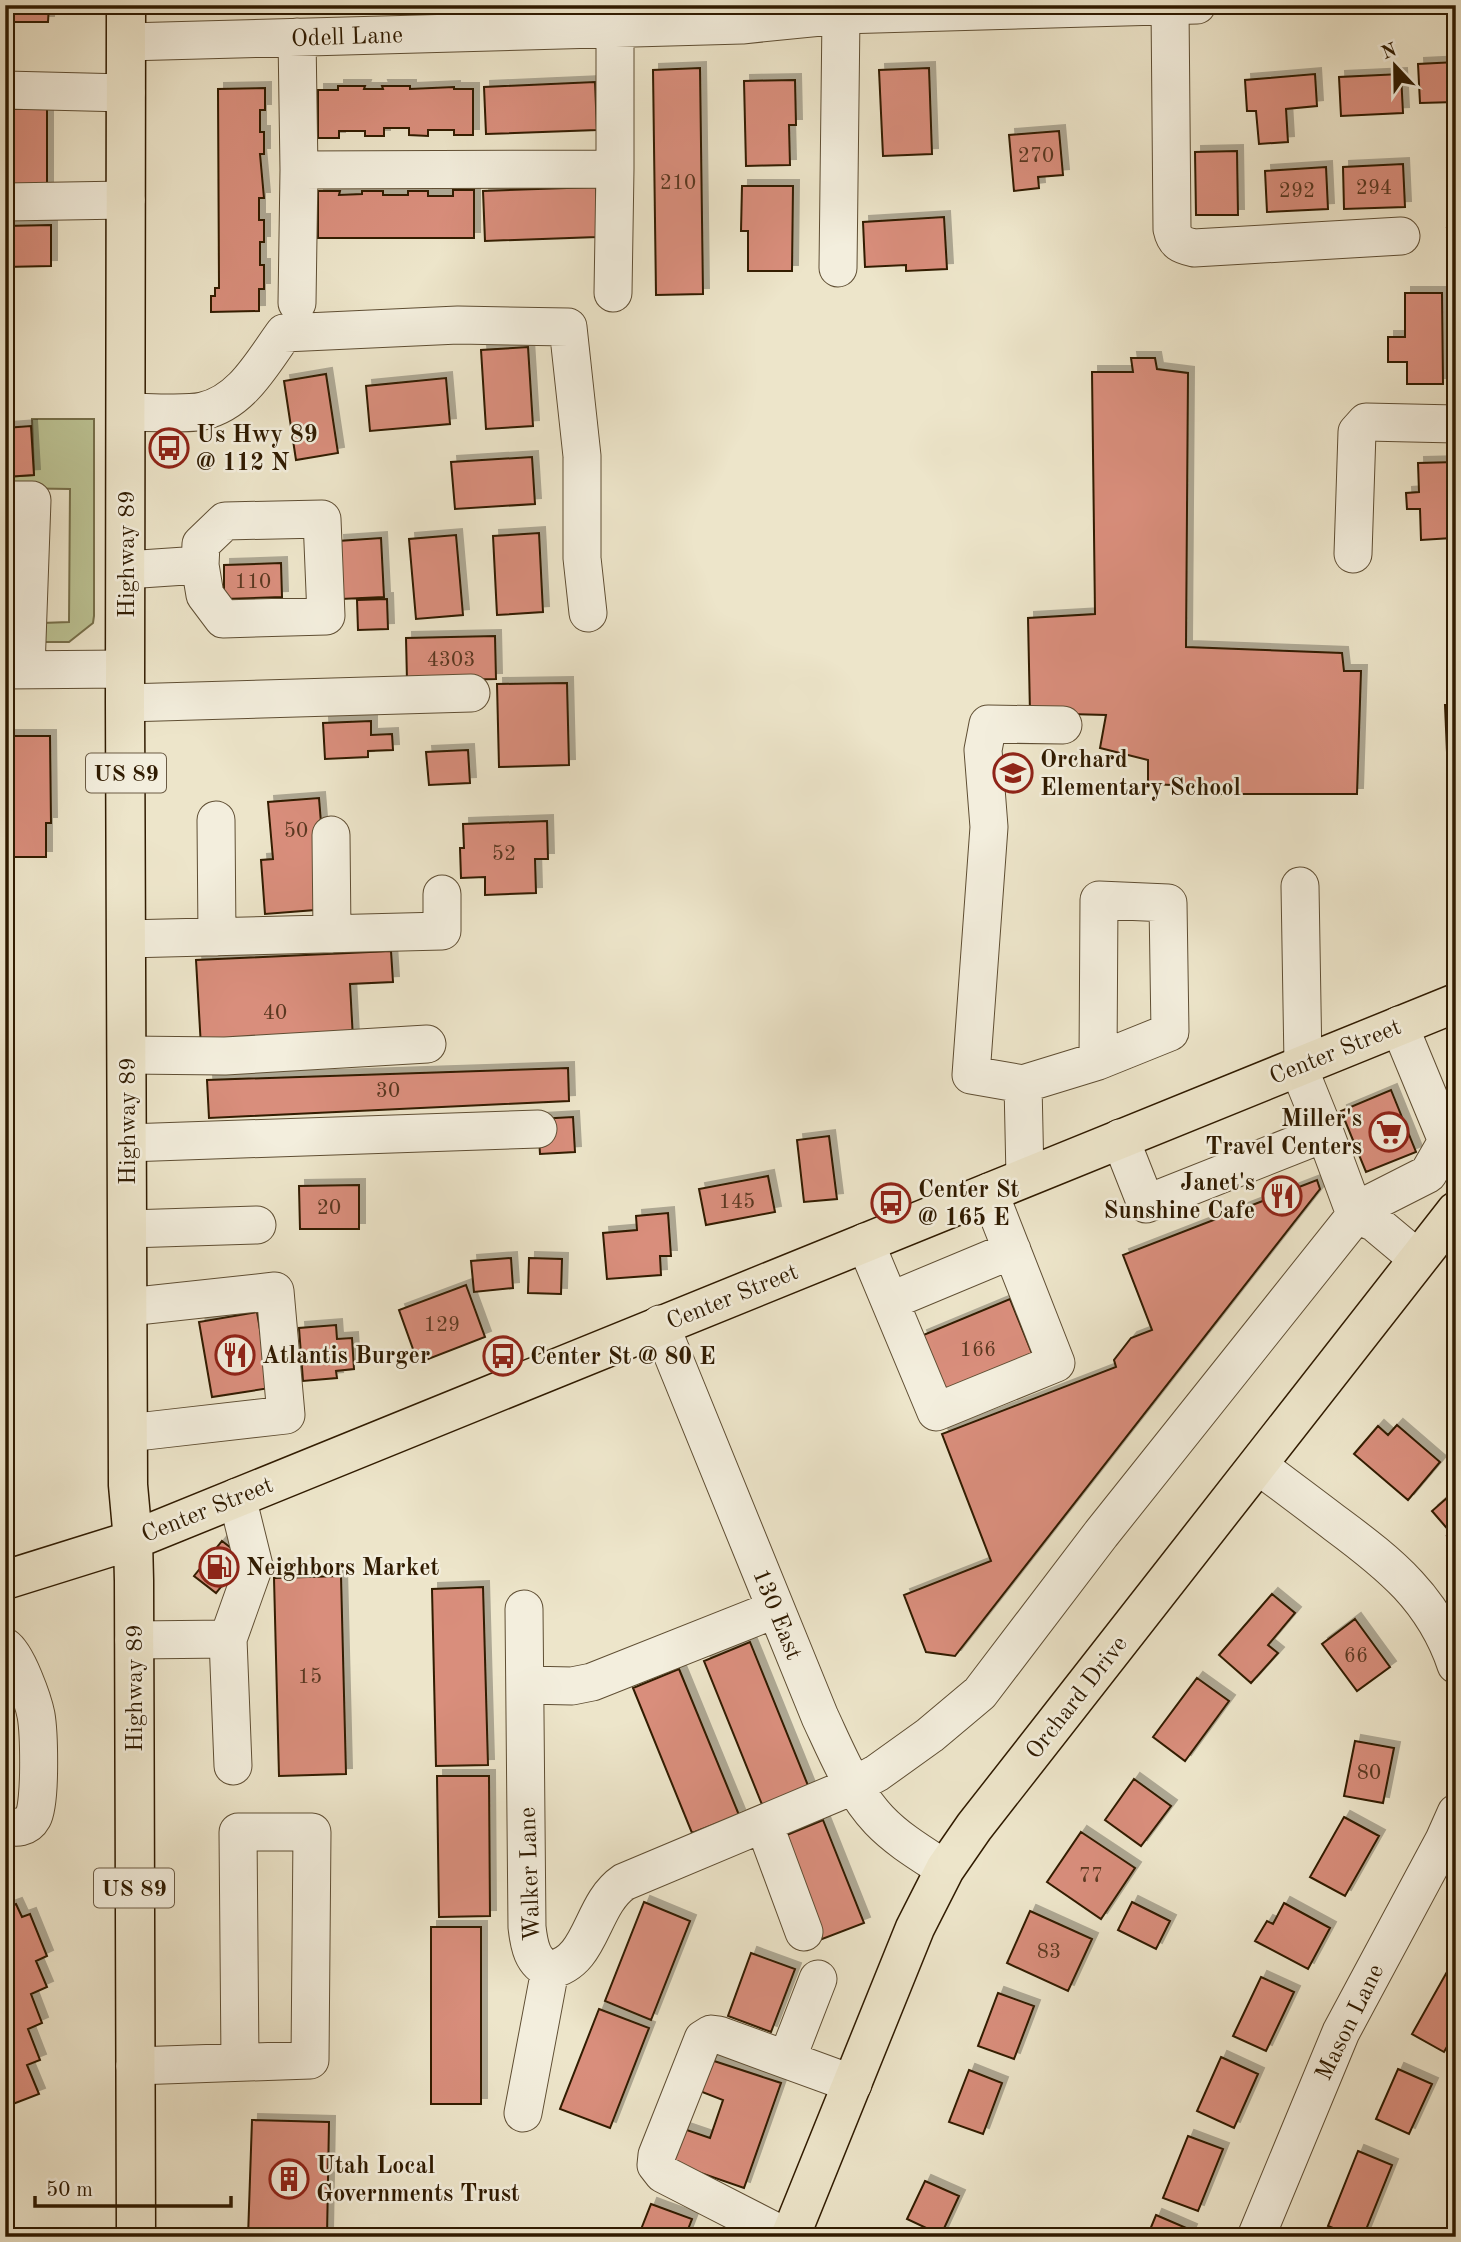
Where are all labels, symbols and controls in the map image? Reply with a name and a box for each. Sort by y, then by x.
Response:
street label: Odell Lane [291,24,403,52]
north arrow [1360,32,1430,102]
text: N [1379,41,1400,64]
house number: 270 [1018,146,1054,167]
house number: 210 [660,173,696,194]
house number: 294 [1356,178,1392,199]
house number: 292 [1279,181,1315,202]
place label: Us Hwy 89 @ 112 N [196,424,318,476]
bus stop icon: Us Hwy 89 @ 112 N [148,427,190,469]
street label: Highway 89 [116,490,140,618]
house number: 110 [235,572,271,593]
house number: 4303 [427,650,475,671]
place label: Orchard Elementary School [1040,749,1241,801]
school or university icon: Orchard Elementary School [992,752,1034,794]
road number: US 89 [86,754,166,792]
house number: 50 [284,821,308,842]
house number: 52 [492,844,516,865]
house number: 40 [263,1003,287,1024]
street label: Center Street [1266,1016,1405,1090]
street label: Highway 89 [117,1057,141,1185]
house number: 30 [376,1081,400,1102]
place label: Miller's Travel Centers [1205,1108,1362,1160]
supermarket icon: Miller's Travel Centers [1368,1111,1410,1153]
place label: Janet's Sunshine Cafe [1104,1172,1255,1224]
restaurant icon: Janet's Sunshine Cafe [1261,1175,1303,1217]
place label: Center St @ 165 E [918,1179,1020,1231]
bus stop icon: Center St @ 165 E [870,1182,912,1224]
house number: 145 [719,1192,755,1213]
house number: 20 [317,1198,341,1219]
street label: Center Street [663,1261,802,1335]
house number: 129 [424,1315,460,1336]
restaurant icon: Atlantis Burger [214,1334,256,1376]
bus stop icon: Center St @ 80 E [482,1335,524,1377]
house number: 166 [960,1340,996,1361]
place label: Atlantis Burger [262,1345,430,1369]
place label: Center St @ 80 E [530,1346,716,1370]
street label: Center Street [138,1474,277,1548]
fuel station icon: Neighbors Market [198,1546,240,1588]
place label: Neighbors Market [246,1557,439,1581]
street label: 130 East [747,1566,805,1664]
street label: Highway 89 [124,1624,148,1752]
street label: Orchard Drive [1022,1632,1133,1764]
house number: 66 [1344,1646,1368,1667]
house number: 15 [298,1667,322,1688]
house number: 80 [1357,1763,1381,1784]
street label: Walker Lane [517,1807,545,1941]
house number: 77 [1079,1866,1103,1887]
road number: US 89 [94,1868,174,1908]
house number: 83 [1037,1942,1061,1963]
street label: Mason Lane [1312,1961,1389,2085]
place label: Utah Local Governments Trust [316,2155,520,2207]
building icon: Utah Local Governments Trust [268,2158,310,2200]
scale bar [35,2165,231,2209]
text: 50 m [46,2180,93,2201]

